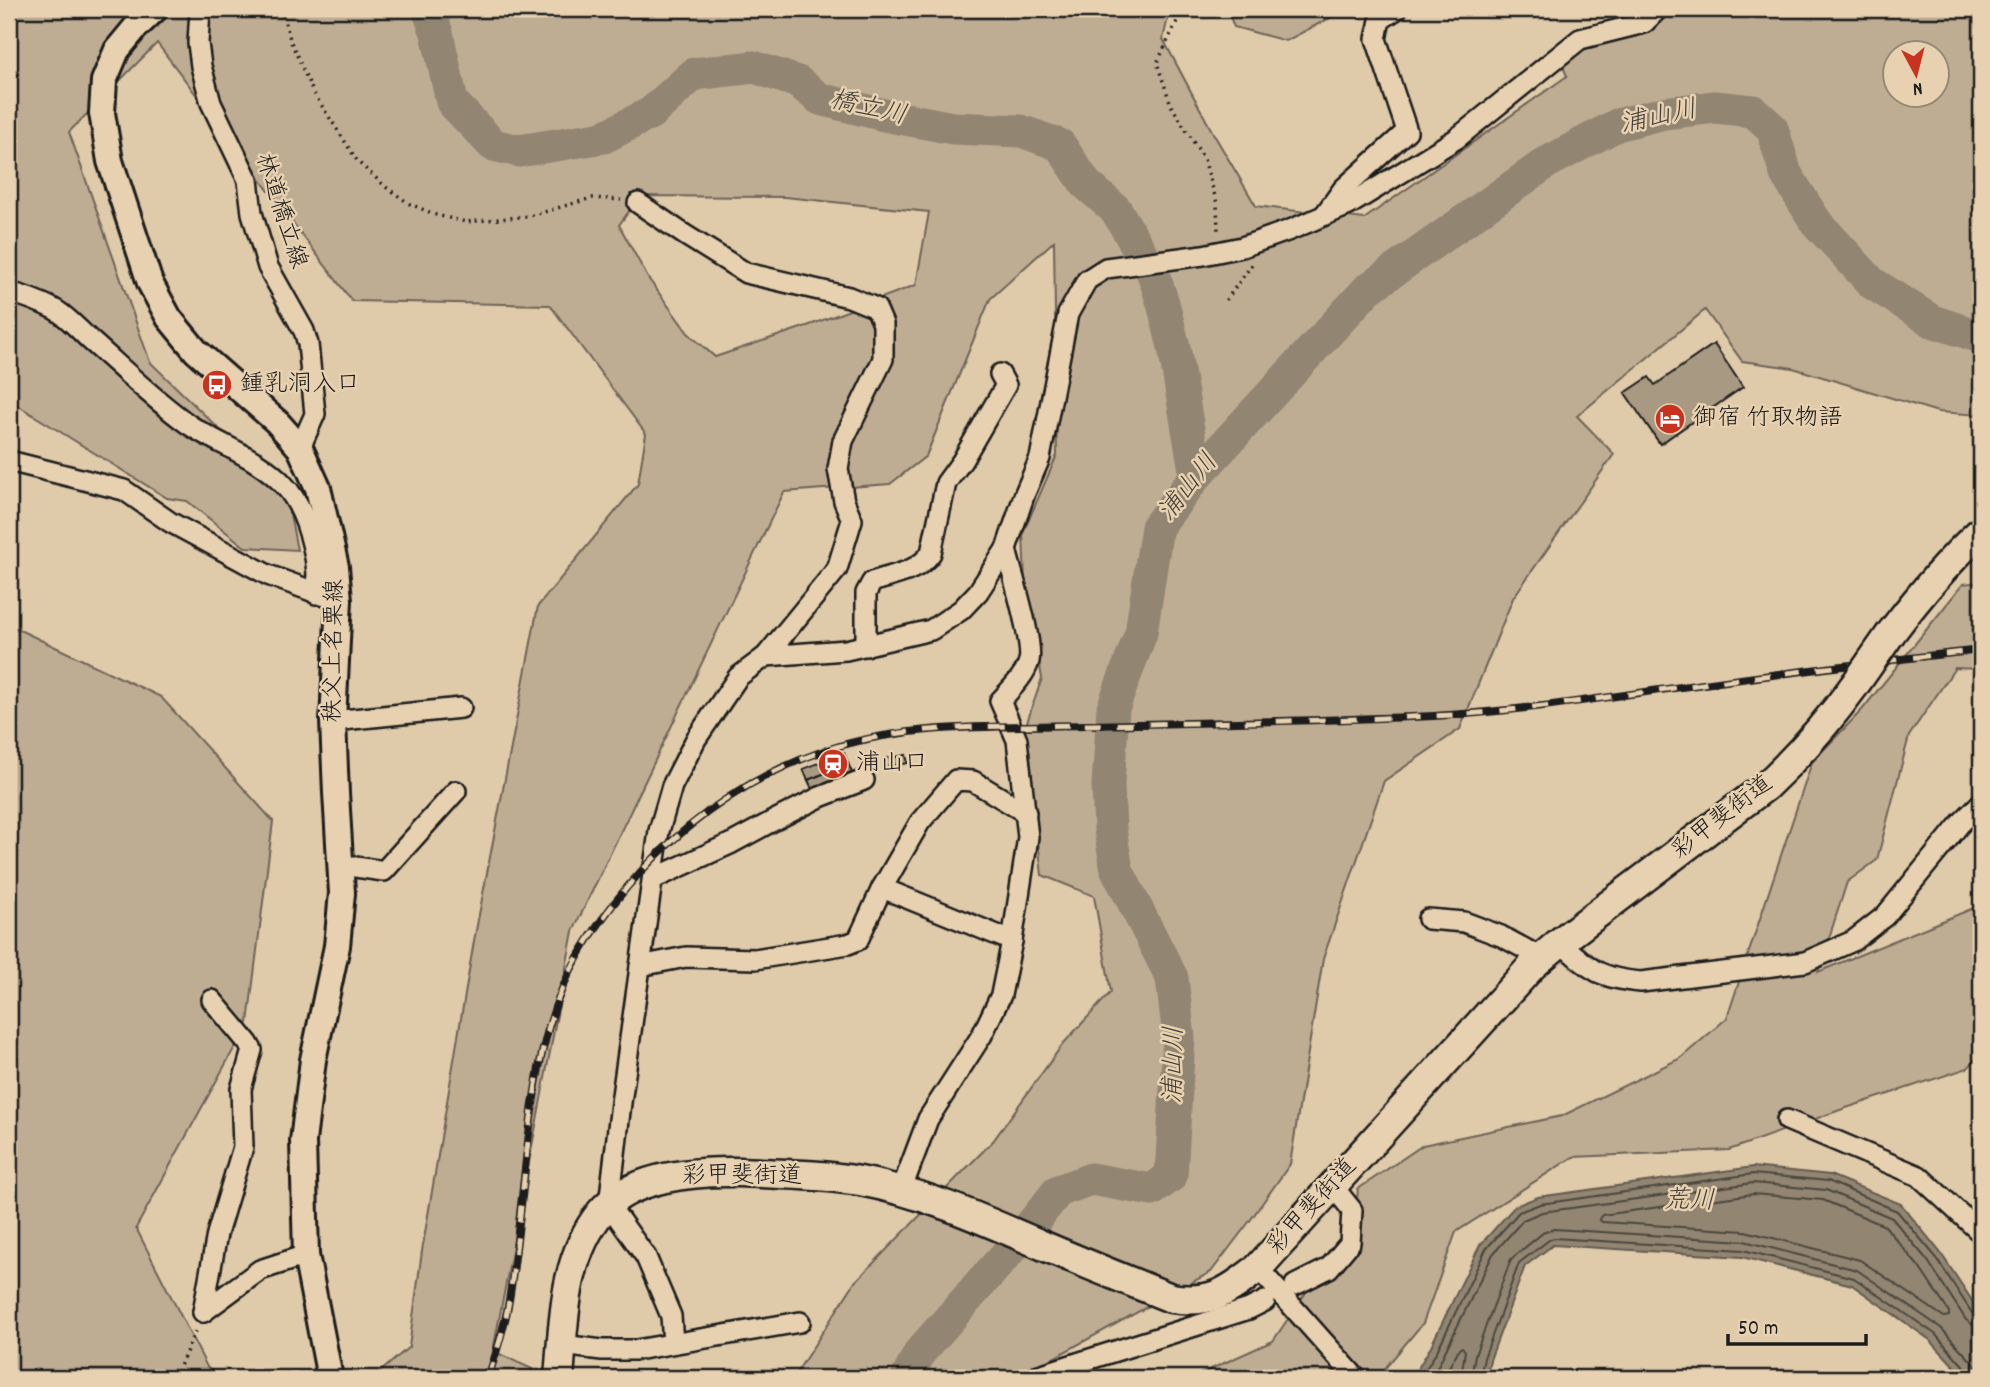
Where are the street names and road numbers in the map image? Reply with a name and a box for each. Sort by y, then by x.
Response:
street label: 林道橋立線 [245,149,315,273]
street label: 秩父上名栗線 [317,579,353,723]
street label: 彩甲斐街道 [1665,768,1781,868]
street label: 彩甲斐街道 [1260,1151,1366,1263]
street label: 彩甲斐街道 [682,1160,802,1194]

